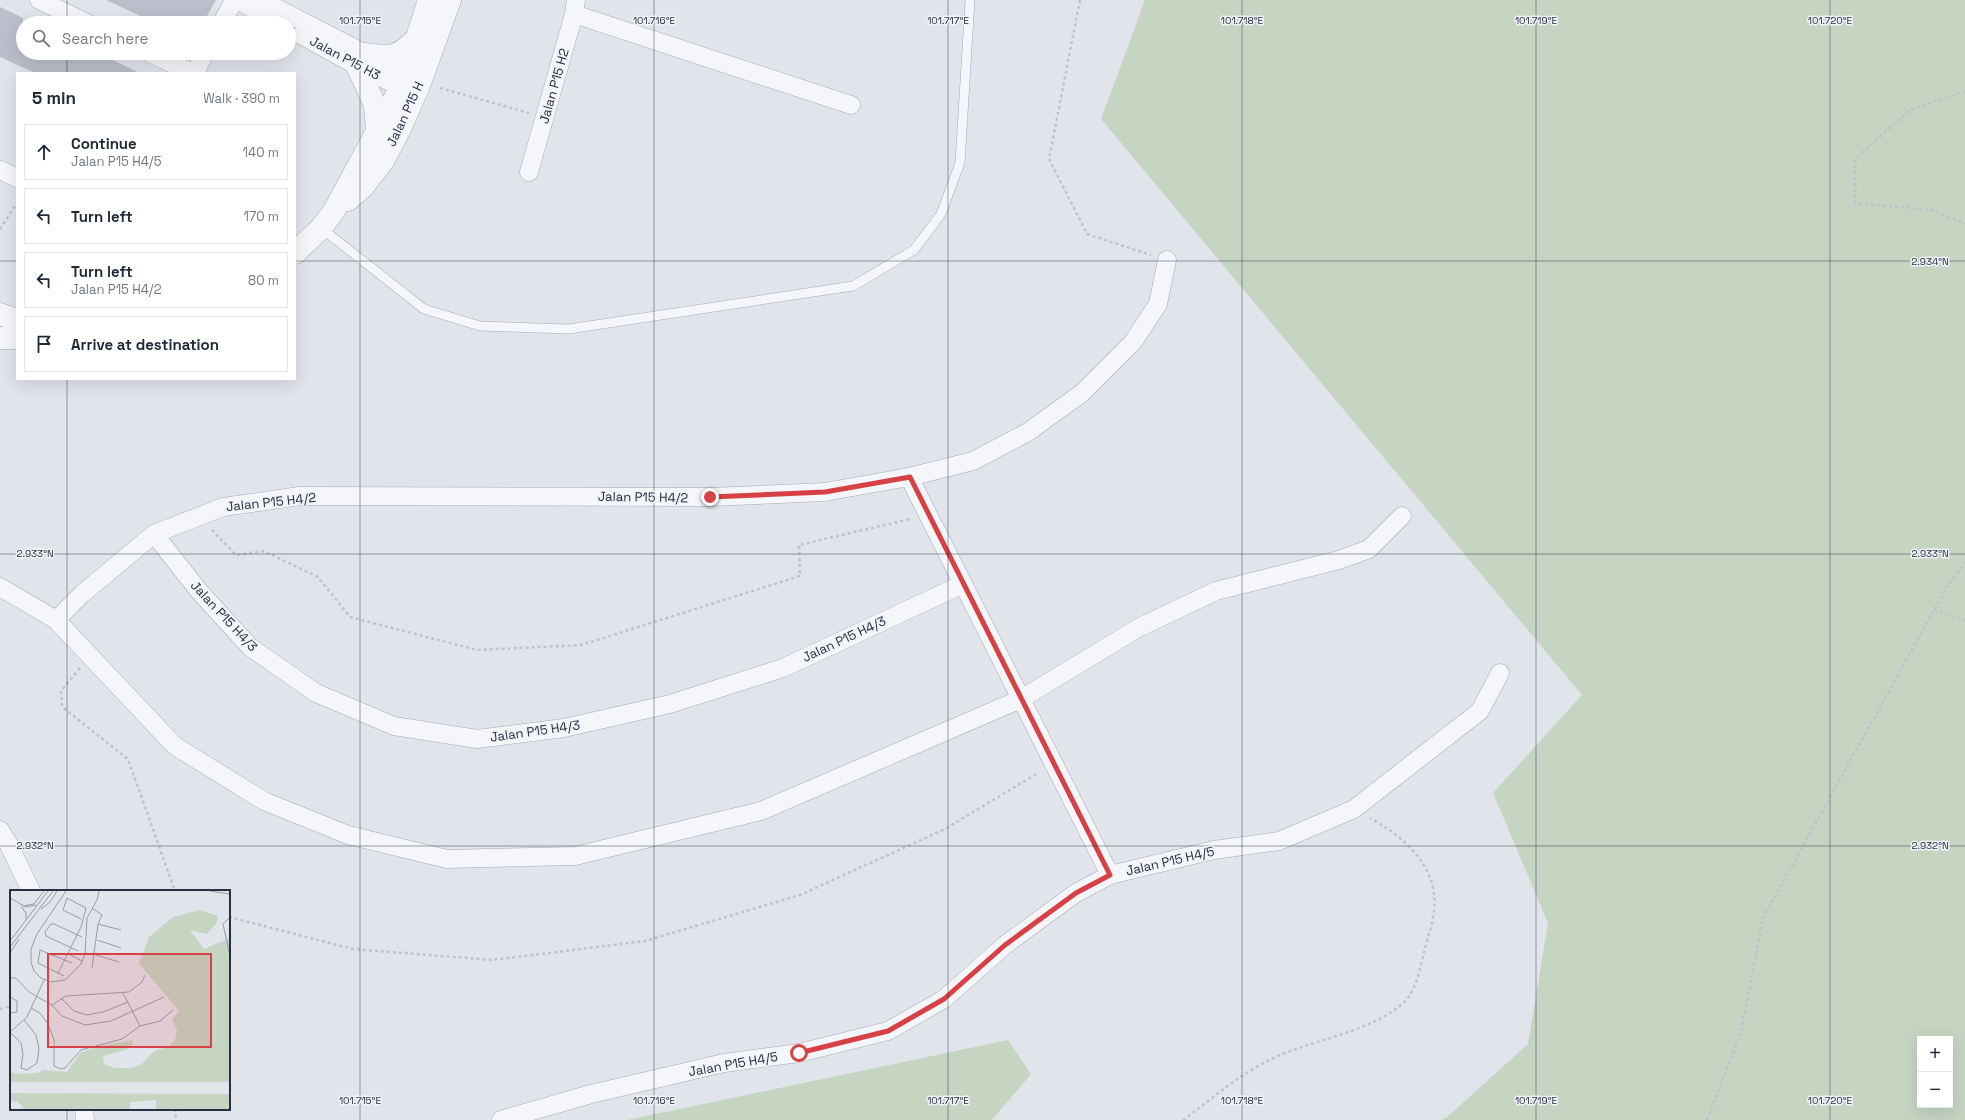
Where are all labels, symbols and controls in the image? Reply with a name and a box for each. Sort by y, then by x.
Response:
text: 101.715°E [339,14,381,27]
text: 101.716°E [633,14,675,27]
text: 101.717°E [927,14,969,27]
text: 101.718°E [1221,14,1264,27]
text: 101.719°E [1515,14,1557,27]
text: 101.720°E [1808,14,1853,27]
search box [16,16,296,60]
icon: search [30,27,52,49]
text: Search here [62,29,148,48]
street label: Jalan P15 H3 [307,32,383,84]
street label: Jalan P15 H2 [535,46,573,126]
street label: Jalan P15 H [383,79,427,149]
text: 5 min [32,87,76,109]
text: Walk · 390 m [203,90,280,107]
text: Continue [71,134,137,153]
icon: ahead [33,141,55,163]
text: 140 m [243,144,279,161]
text: Jalan P15 H4/5 [71,153,161,170]
icon: left [33,205,55,227]
text: Turn left [71,207,133,226]
text: 170 m [243,208,279,225]
text: 2.934°N [1911,255,1949,268]
text: Turn left [71,262,133,281]
icon: left [33,269,55,291]
text: 80 m [248,272,279,289]
text: Jalan P15 H4/2 [71,281,162,298]
icon: arrive [33,333,55,355]
text: Arrive at destination [71,335,219,354]
street label: Jalan P15 H4/2 [598,488,689,506]
route end [701,488,719,506]
street label: Jalan P15 H4/2 [225,489,317,515]
text: 2.933°N [16,547,54,560]
text: 2.933°N [1911,547,1949,560]
street label: Jalan P15 H4/3 [187,577,261,655]
street label: Jalan P15 H4/3 [799,612,889,666]
street label: Jalan P15 H4/3 [489,716,581,746]
text: 2.932°N [16,839,54,852]
text: 2.932°N [1911,839,1949,852]
street label: Jalan P15 H4/5 [1124,842,1216,879]
inset map [10,890,230,1110]
map controls [1917,1036,1953,1108]
button: + [1917,1036,1953,1072]
route start [790,1044,808,1062]
street label: Jalan P15 H4/5 [687,1048,779,1080]
button: − [1917,1072,1953,1108]
text: 101.715°E [339,1094,381,1107]
text: 101.716°E [633,1094,675,1107]
text: 101.717°E [927,1094,969,1107]
text: 101.718°E [1221,1094,1264,1107]
text: 101.719°E [1515,1094,1557,1107]
text: 101.720°E [1808,1094,1853,1107]

